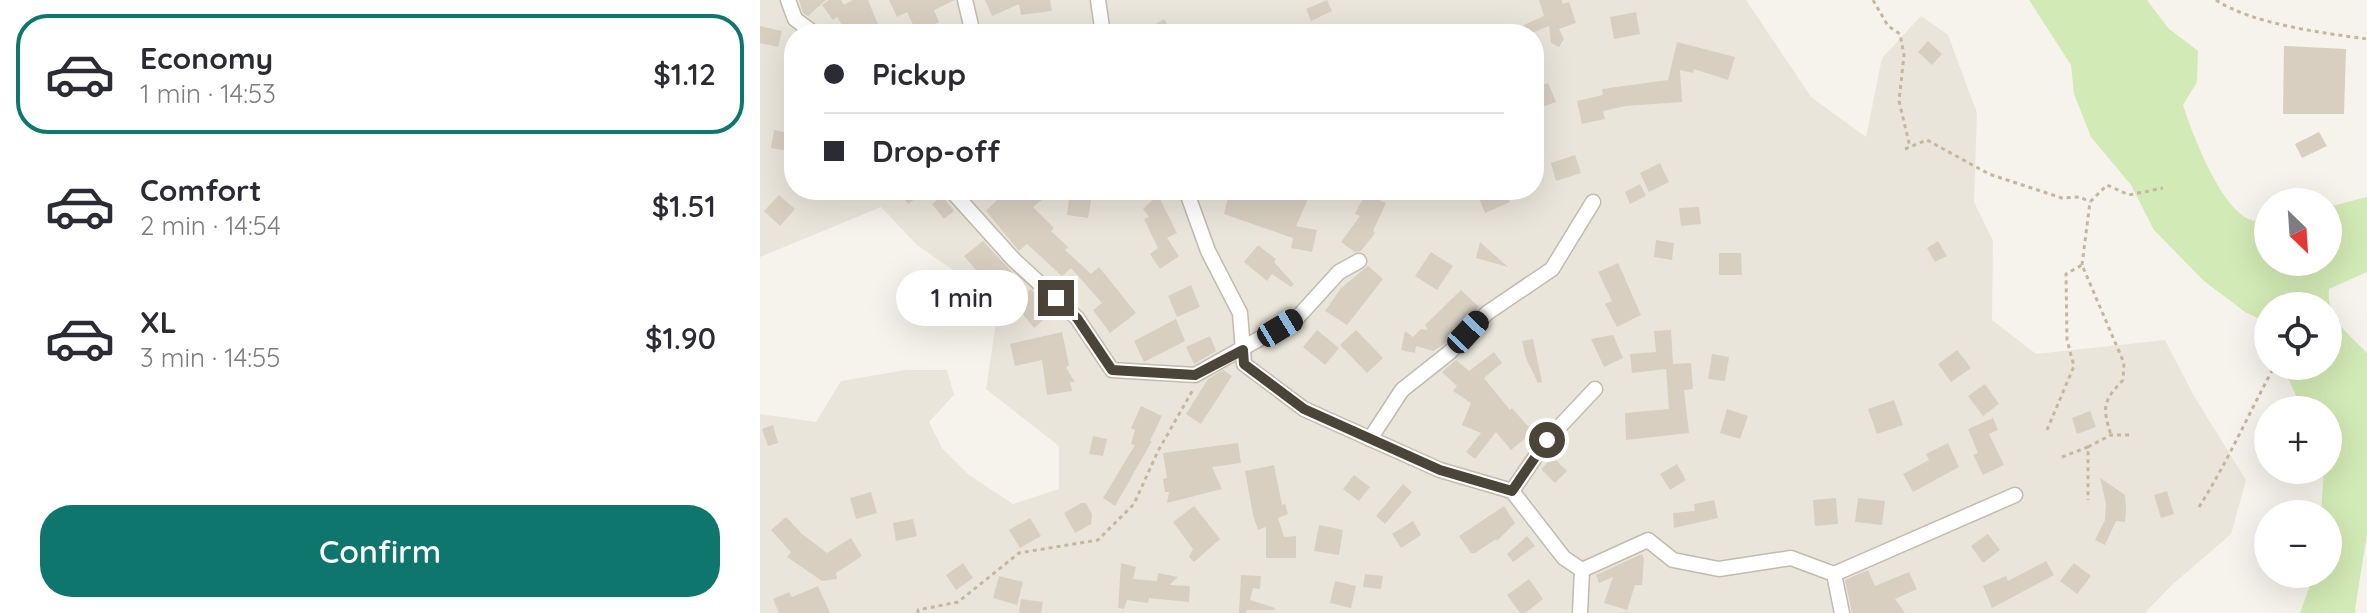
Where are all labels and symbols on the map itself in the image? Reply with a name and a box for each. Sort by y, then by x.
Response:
north arrow [2254,188,2342,276]
callout: 1 min [896,270,1028,326]
route end [1038,280,1074,316]
car [1253,305,1307,351]
car [1443,306,1493,358]
route start [1529,422,1565,458]

